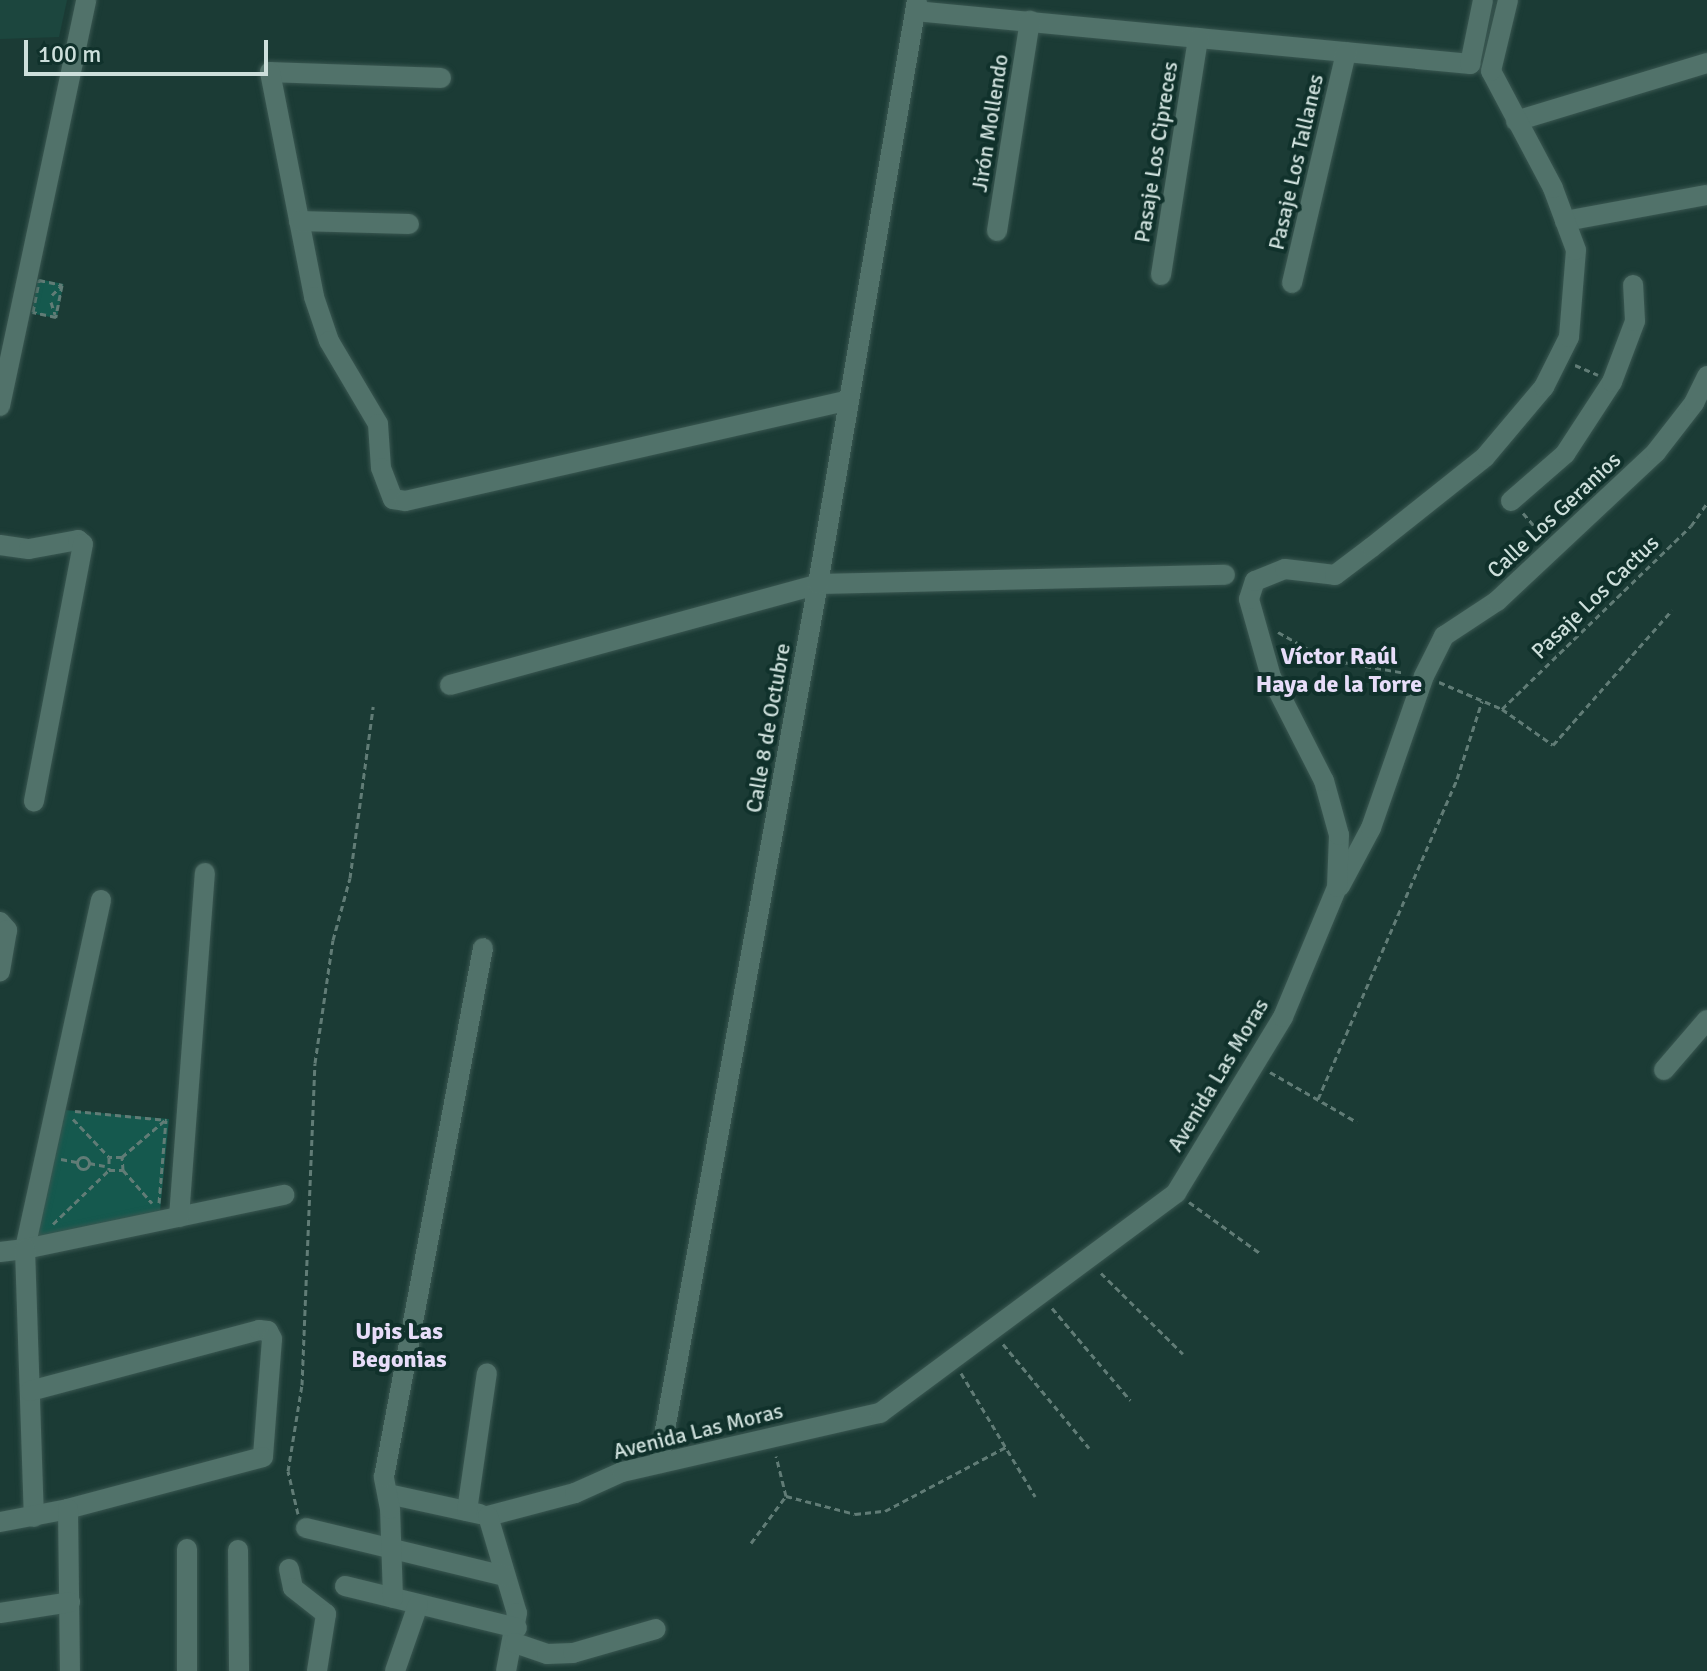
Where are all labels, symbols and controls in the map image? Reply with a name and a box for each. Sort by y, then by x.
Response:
scale bar [28,24,272,74]
text: 100 m [38,39,101,69]
street label: Jirón Mollendo [966,52,1014,194]
street label: Pasaje Los Cipreces [1129,59,1183,245]
street label: Pasaje Los Tallanes [1263,72,1329,252]
street label: Calle Los Geranios [1482,446,1626,584]
street label: Pasaje Los Cactus [1526,530,1664,664]
street label: Calle 8 de Octubre [740,641,796,815]
district label: Víctor Raúl Haya de la Torre [1256,643,1422,699]
street label: Avenida Las Moras [1162,994,1274,1156]
district label: Upis Las Begonias [351,1318,447,1374]
street label: Avenida Las Moras [610,1397,786,1465]

